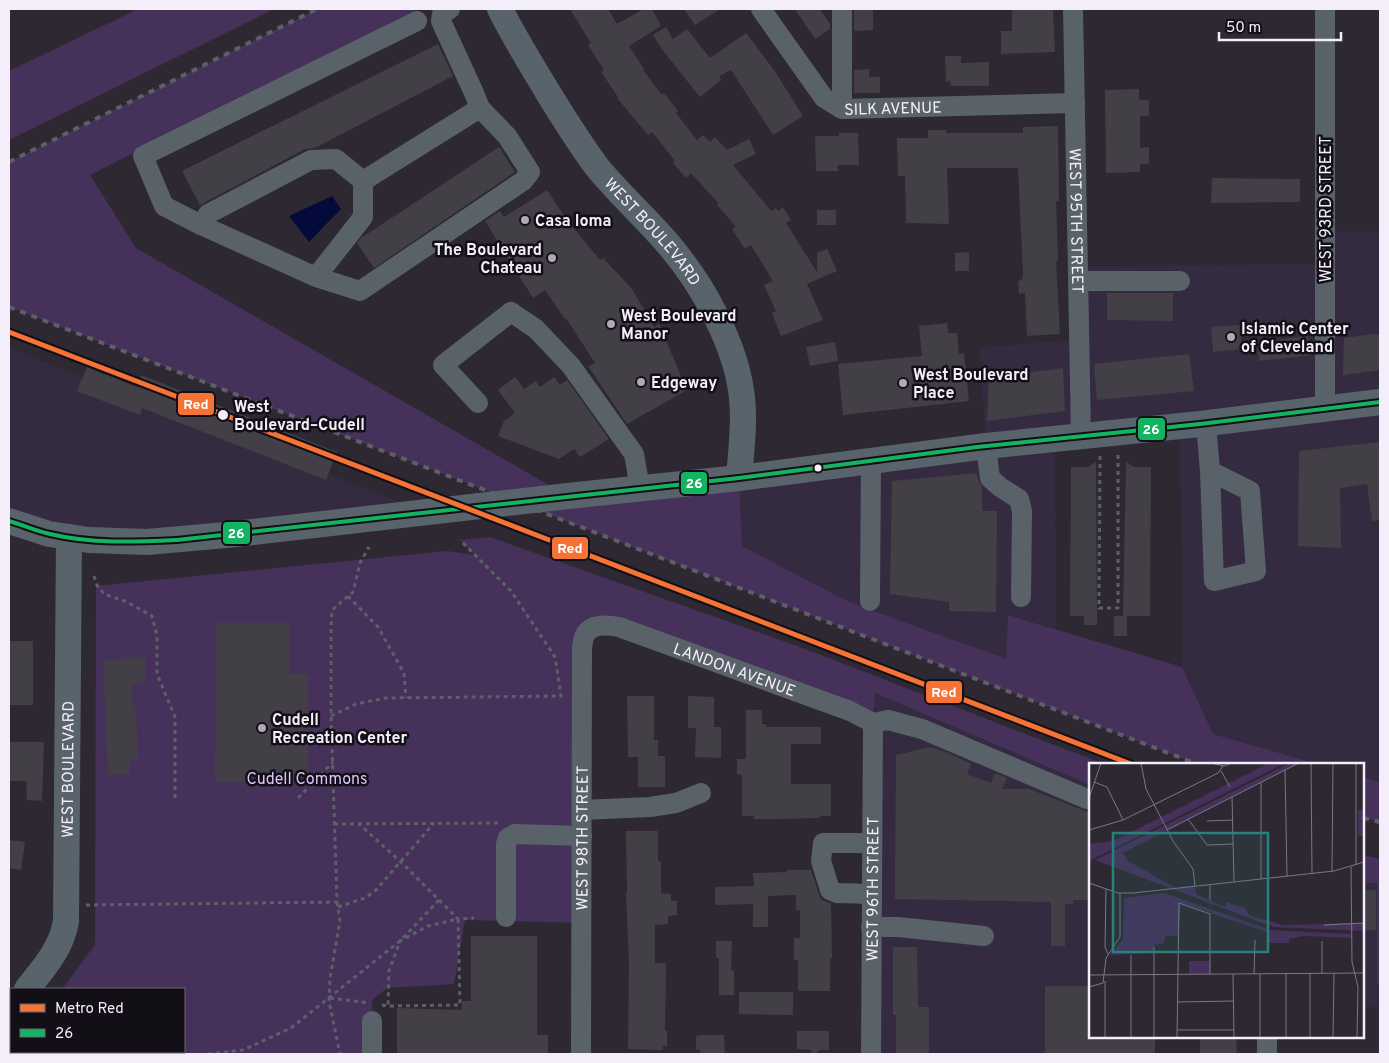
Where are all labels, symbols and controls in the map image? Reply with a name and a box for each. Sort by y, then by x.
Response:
scale bar [1219,10,1342,42]
text: 50 m [1226,19,1261,38]
street label: SILK AVENUE [844,98,942,121]
street label: WEST 93RD STREET [1317,136,1337,282]
street label: WEST 95TH STREET [1064,148,1086,294]
street label: WEST BOULEVARD [599,174,704,290]
place label: Casa Ioma [535,212,611,232]
marker: Casa Ioma [519,214,531,226]
place label: The Boulevard Chateau [434,241,542,279]
marker: The Boulevard Chateau [546,252,558,264]
place label: West Boulevard Manor [621,307,737,345]
marker: West Boulevard Manor [605,318,617,330]
place label: Islamic Center of Cleveland [1241,320,1349,358]
marker: Islamic Center of Cleveland [1225,331,1237,343]
place label: West Boulevard Place [913,366,1029,404]
place label: Edgeway [651,374,717,394]
marker: Edgeway [635,376,647,388]
marker: West Boulevard Place [897,377,909,389]
line badge: Red [177,392,215,416]
text: Red [183,397,209,414]
place label: West Boulevard–Cudell [234,398,365,436]
marker: West Boulevard–Cudell [216,408,230,422]
line badge: 26 [1137,417,1166,441]
text: 26 [1142,422,1160,439]
unlabelled marker [813,463,823,473]
line badge: 26 [680,471,708,495]
text: 26 [685,476,703,493]
line badge: 26 [222,521,251,545]
text: 26 [227,526,245,543]
line badge: Red [551,536,589,560]
text: Red [557,541,583,558]
street label: LANDON AVENUE [670,640,798,702]
line badge: Red [925,680,963,704]
text: Red [931,685,957,702]
street label: WEST BOULEVARD [59,701,80,838]
place label: Cudell Recreation Center [272,711,407,749]
marker: Cudell Recreation Center [256,722,268,734]
inset map [1089,763,1364,1038]
street label: WEST 98TH STREET [573,765,594,911]
park label: Cudell Commons [246,770,368,790]
street label: WEST 96TH STREET [864,817,884,961]
legend [10,988,185,1053]
text: Metro Red [55,1000,124,1019]
text: 26 [55,1025,73,1044]

